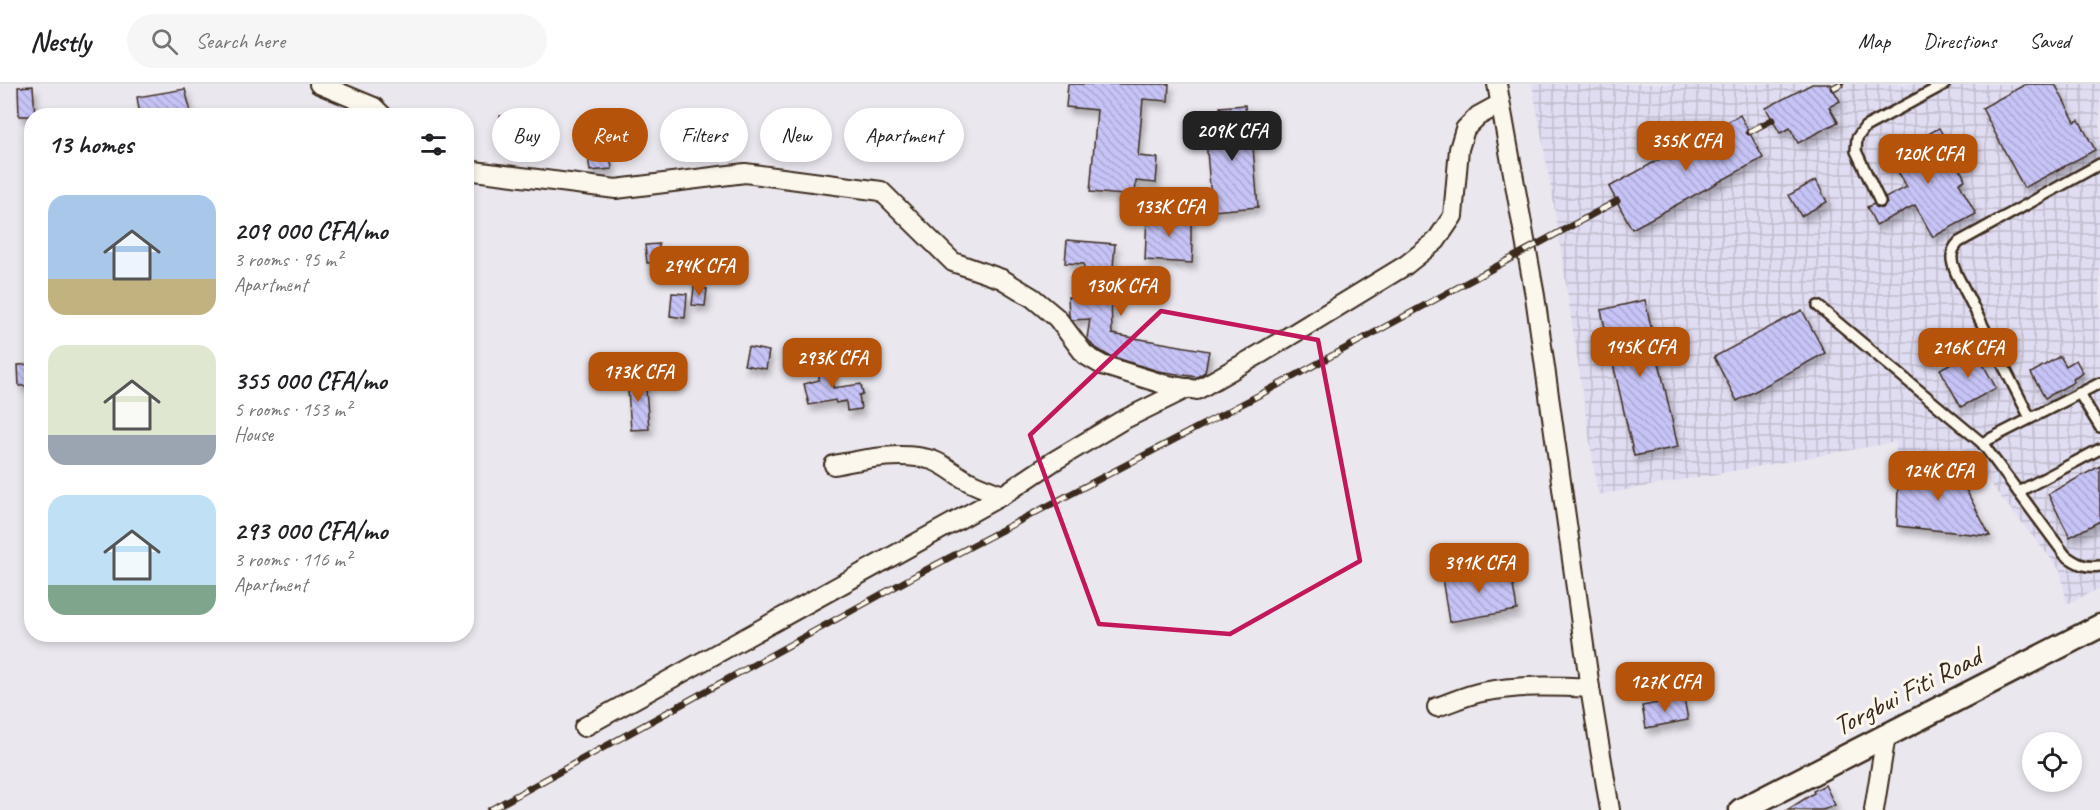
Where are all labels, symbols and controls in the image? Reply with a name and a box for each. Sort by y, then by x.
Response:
search box [127,14,547,68]
text: Nestly [30,24,91,59]
icon: search [148,25,181,58]
text: Search here [196,27,285,55]
text: Map [1858,28,1890,54]
text: Directions [1923,28,1996,54]
text: Saved [2029,28,2070,54]
chip: Buy [492,108,560,162]
chip: Rent [572,108,648,162]
chip: Filters [660,108,748,162]
chip: New [760,108,832,162]
chip: Apartment [844,108,964,162]
pin: 209K CFA [1170,111,1294,162]
text: 209K CFA [1197,118,1267,143]
pin: 355K CFA [1624,121,1748,172]
text: 13 homes [48,128,133,161]
icon: filters [417,128,450,161]
text: 355K CFA [1651,128,1721,153]
pin: 120K CFA [1866,134,1990,185]
text: 120K CFA [1893,141,1963,166]
pin: 133K CFA [1107,187,1231,238]
text: 133K CFA [1134,194,1204,219]
text: 209 000 CFA/mo [234,214,387,247]
icon: home [96,219,168,291]
pin: 294K CFA [637,246,761,297]
text: 3 rooms · 95 m² [234,247,342,272]
text: 294K CFA [664,253,734,278]
pin: 130K CFA [1059,266,1183,317]
text: Apartment [234,272,307,297]
text: 130K CFA [1086,273,1156,298]
pin: 145K CFA [1578,327,1702,378]
pin: 216K CFA [1906,328,2030,379]
text: 145K CFA [1605,334,1675,359]
text: 216K CFA [1932,335,2004,360]
pin: 293K CFA [770,338,894,389]
text: 293K CFA [797,345,867,370]
pin: 173K CFA [576,352,700,403]
text: 173K CFA [603,359,673,384]
text: 355 000 CFA/mo [234,364,387,397]
icon: home [96,369,168,441]
text: 5 rooms · 153 m² [234,397,351,422]
text: House [234,422,273,447]
pin: 124K CFA [1876,451,2000,502]
text: 124K CFA [1903,458,1973,483]
text: 293 000 CFA/mo [234,514,387,547]
icon: home [96,519,168,591]
pin: 391K CFA [1417,543,1541,594]
text: 3 rooms · 116 m² [234,547,351,572]
text: 391K CFA [1444,550,1514,575]
text: Apartment [234,572,307,597]
street label: Torgbui Fiti Road [1827,637,1990,743]
pin: 127K CFA [1603,662,1727,713]
text: 127K CFA [1630,669,1700,694]
map controls [2022,732,2082,792]
button: locate [2022,732,2082,792]

